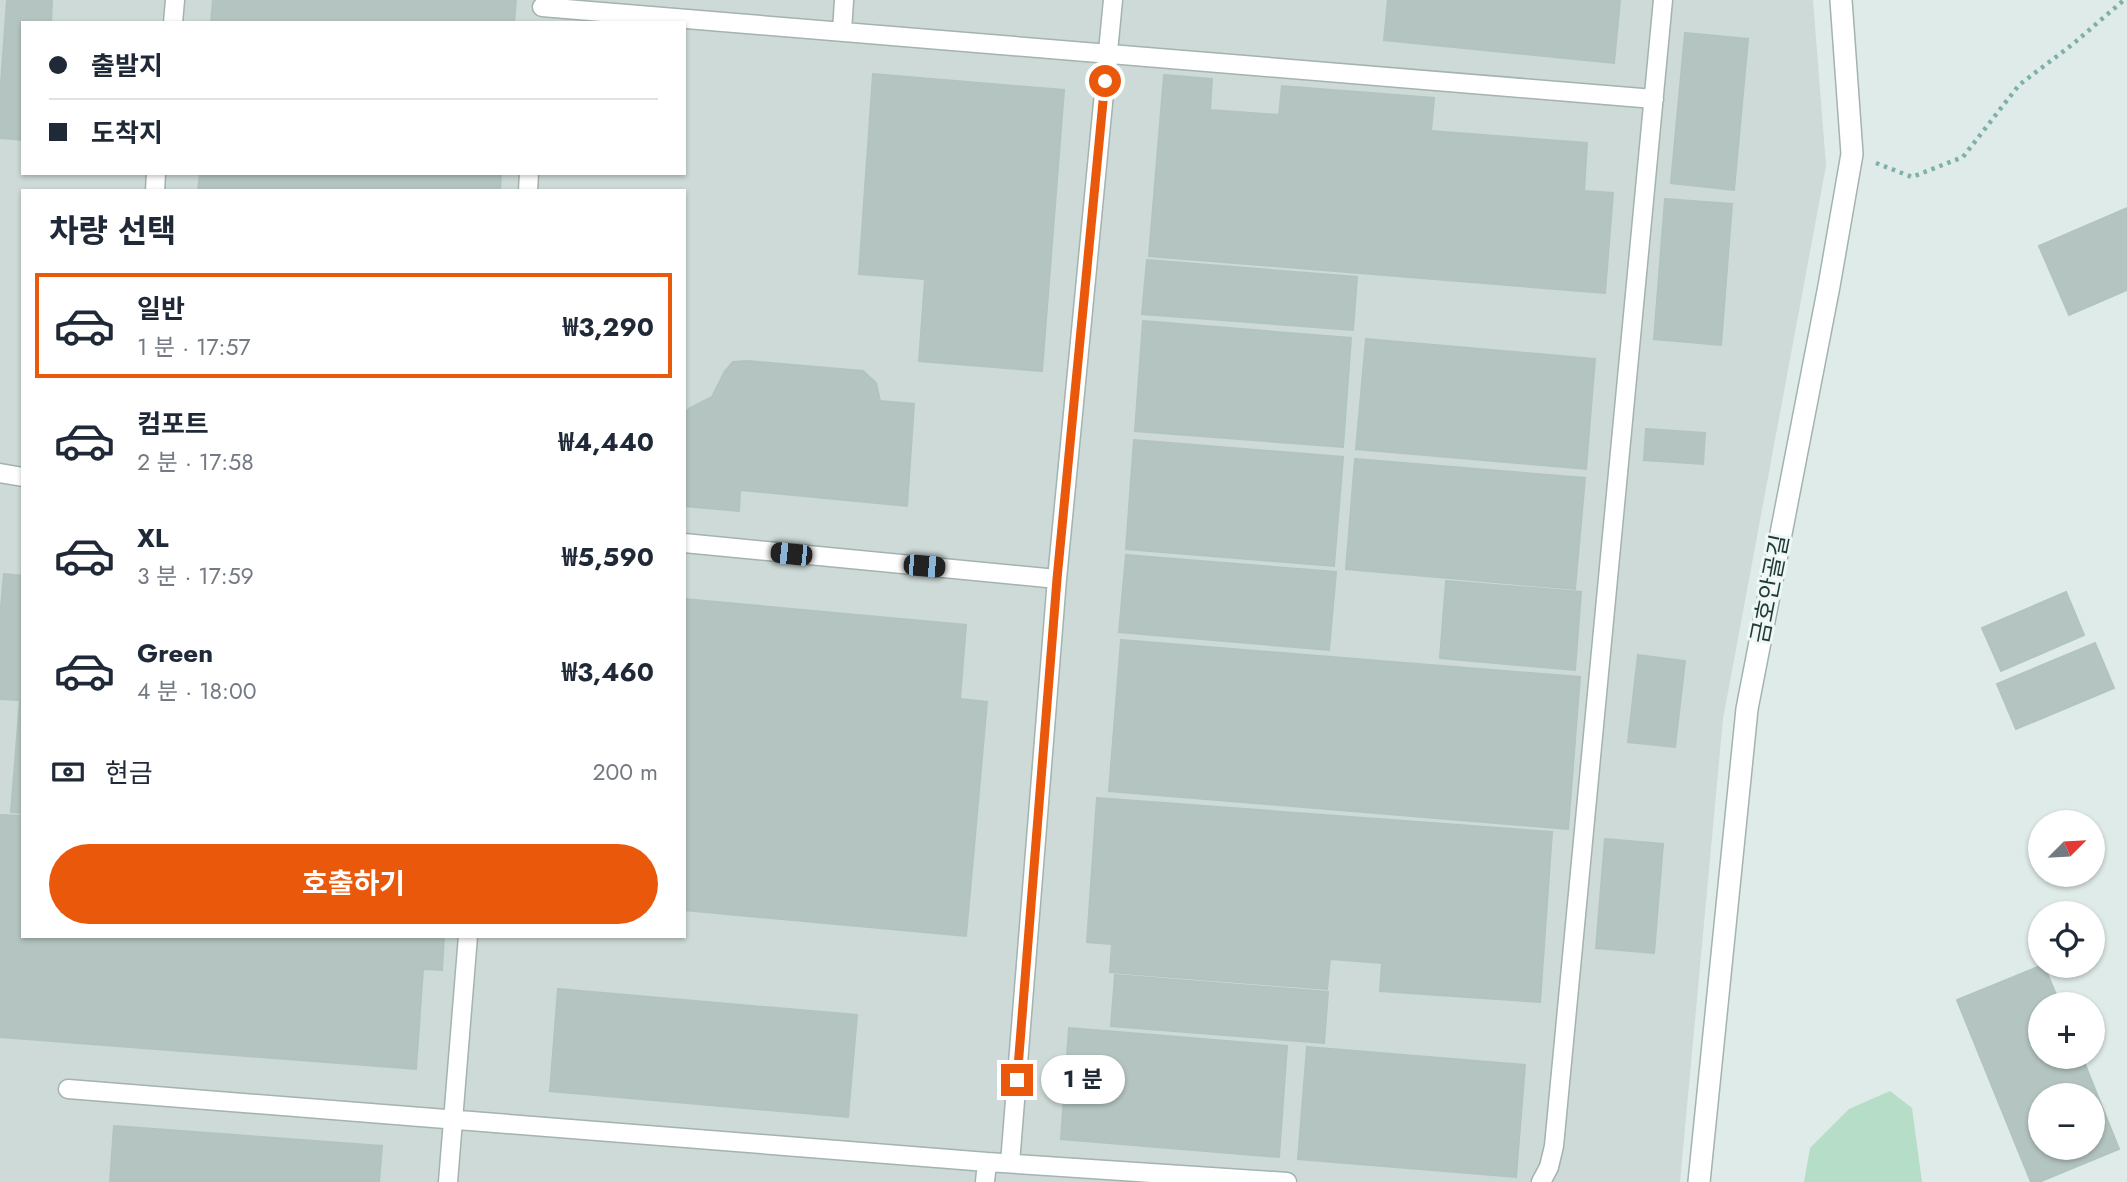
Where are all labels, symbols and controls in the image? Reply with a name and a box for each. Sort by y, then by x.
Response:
text: 출발지 [91,47,163,85]
route start [1089,65,1121,97]
text: 도착지 [91,114,163,152]
text: 차량 선택 [49,208,176,254]
text: 일반 [137,290,185,328]
icon: car [53,294,116,357]
text: ₩3,290 [563,308,654,346]
text: 1 분 · 17:57 [137,330,250,364]
text: 컴포트 [137,405,209,443]
icon: car [53,409,116,472]
text: ₩4,440 [559,423,654,461]
text: 2 분 · 17:58 [137,445,254,479]
text: XL [137,519,169,557]
icon: car [53,524,116,587]
street label: 금호안골길 [1742,531,1797,646]
text: ₩5,590 [562,538,654,576]
car [770,541,813,567]
car [903,554,946,578]
text: 3 분 · 17:59 [137,559,254,593]
text: Green [137,634,213,672]
icon: car [53,639,116,702]
text: ₩3,460 [562,653,654,691]
text: 4 분 · 18:00 [137,674,257,708]
icon: cash [49,753,87,791]
text: 현금 [105,754,153,792]
text: 200 m [592,755,658,789]
north arrow [2028,810,2105,887]
map controls [2028,810,2105,1160]
button: 호출하기 [49,844,658,924]
button: locate [2028,901,2105,978]
button: + [2028,992,2105,1069]
callout: 1 분 [1042,1056,1126,1104]
text: 1 분 [1063,1062,1103,1096]
route end [1001,1064,1033,1096]
button: − [2028,1083,2105,1160]

